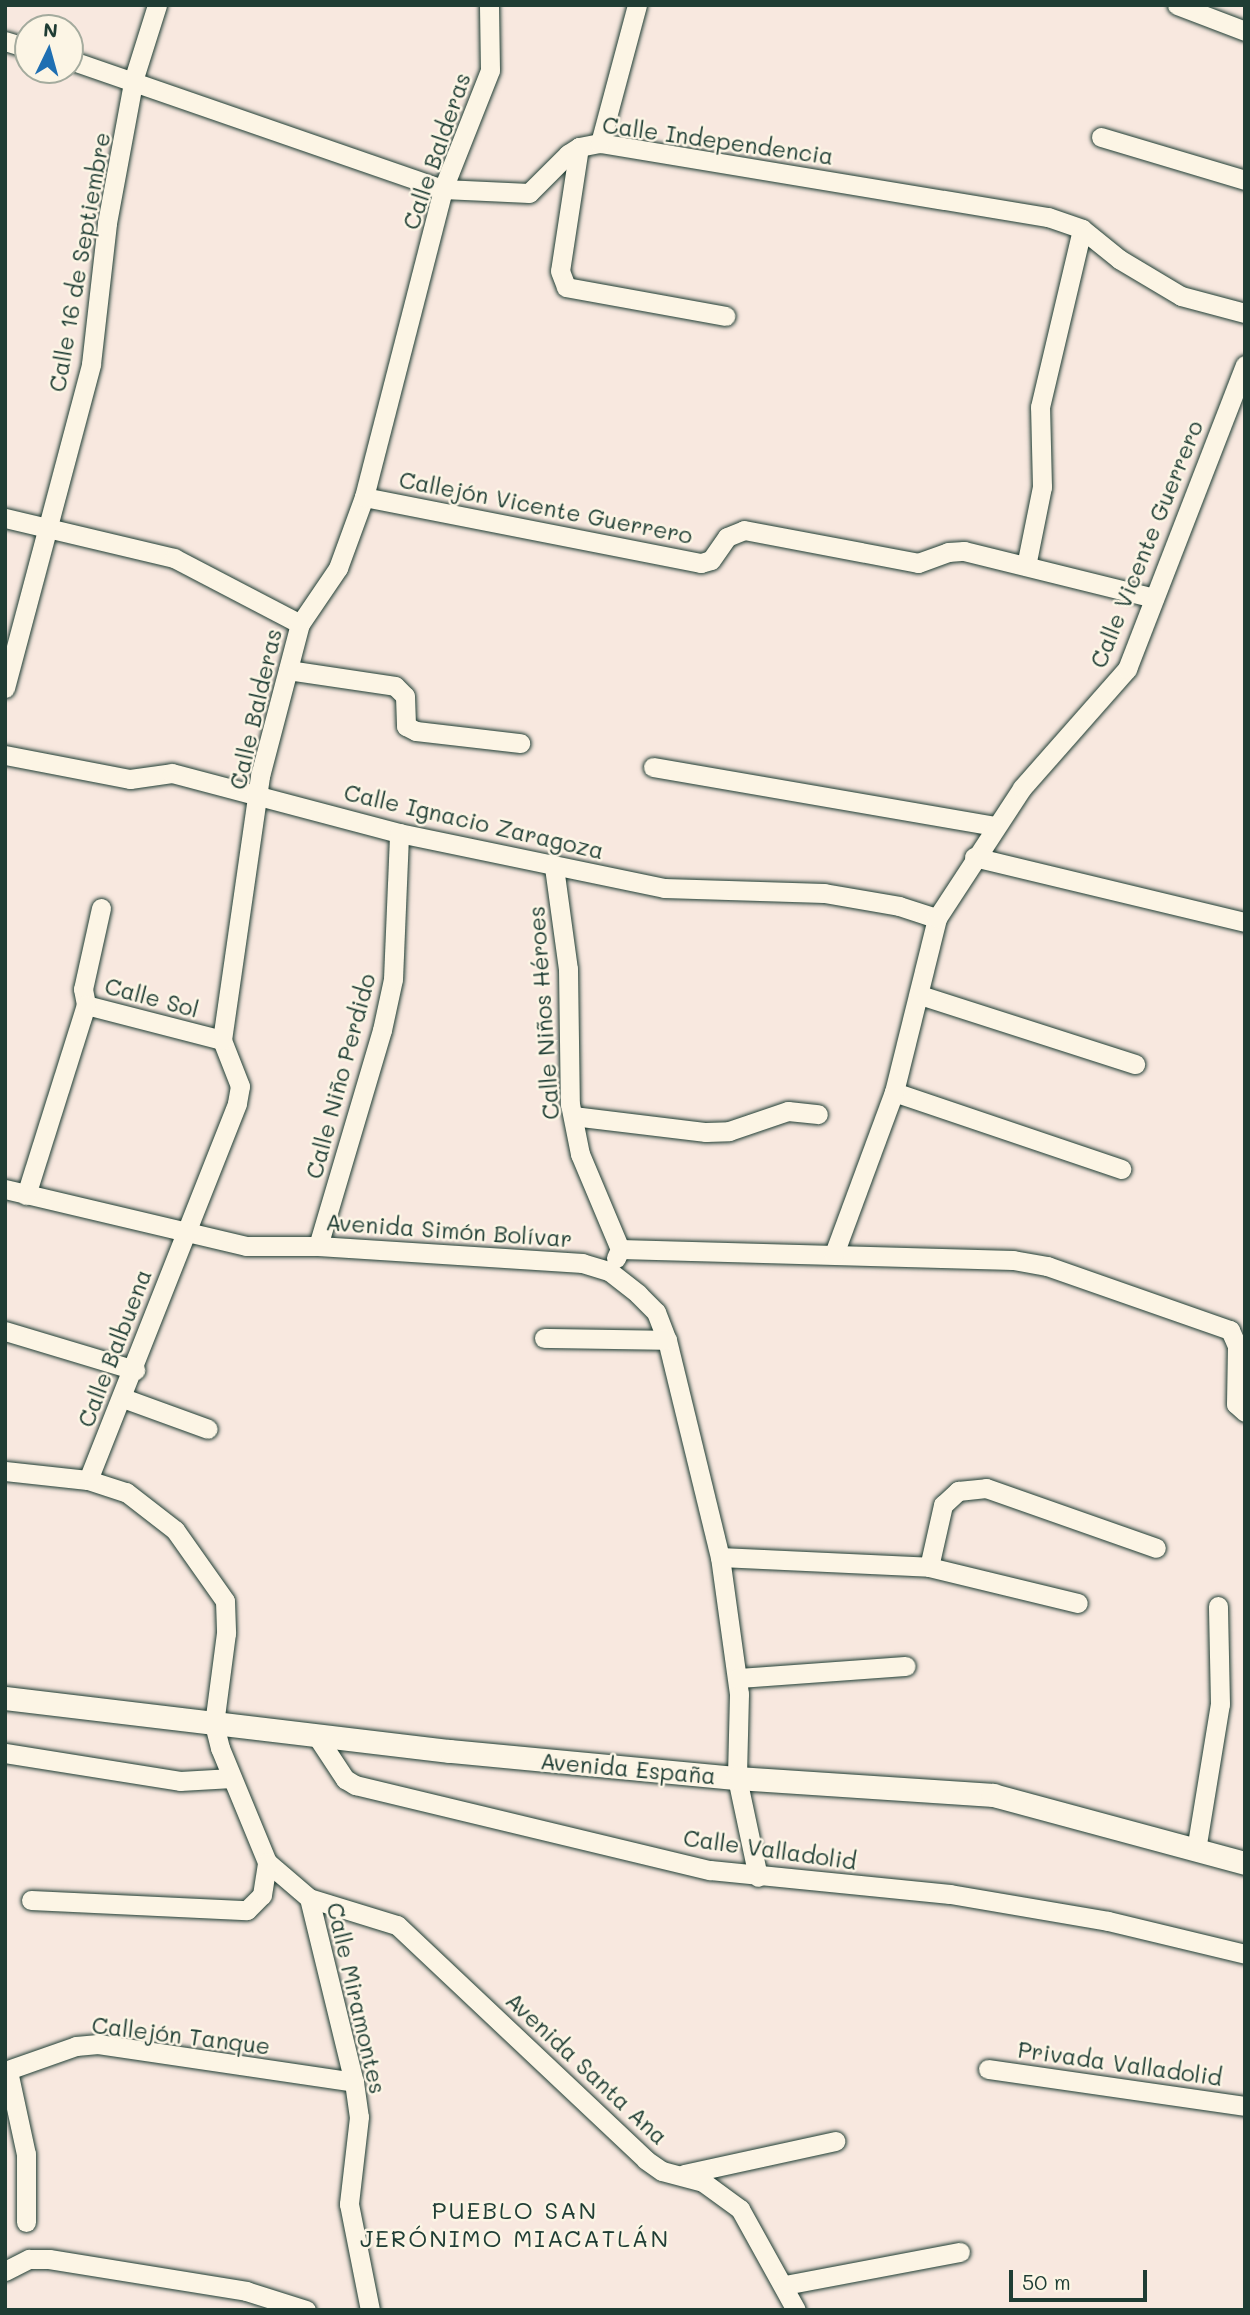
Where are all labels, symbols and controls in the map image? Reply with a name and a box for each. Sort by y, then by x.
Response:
north arrow [14,14,84,84]
text: N [42,16,59,43]
street label: Calle Balderas [396,69,476,233]
street label: Calle Independencia [601,110,835,170]
street label: Calle 16 de Septiembre [43,130,115,394]
street label: Calle Vicente Guerrero [1084,416,1208,672]
street label: Callejón Vicente Guerrero [397,465,695,549]
street label: Calle Balderas [223,626,287,792]
street label: Calle Ignacio Zaragoza [341,778,607,864]
street label: Calle Niños Héroes [522,905,564,1121]
street label: Calle Niño Perdido [299,970,381,1182]
street label: Calle Sol [102,971,202,1023]
street label: Avenida Simón Bolívar [325,1208,573,1252]
street label: Calle Balbuena [71,1265,157,1431]
street label: Avenida España [539,1747,717,1789]
street label: Calle Valladolid [682,1823,858,1875]
street label: Calle Miramontes [322,1900,392,2096]
street label: Avenida Santa Ana [500,1986,674,2150]
street label: Callejón Tanque [90,2010,272,2060]
street label: Privada Valladolid [1016,2035,1224,2091]
district label: PUEBLO SAN JERÓNIMO MIACATLÁN [362,2196,668,2252]
scale bar [1012,2256,1150,2300]
text: 50 m [1022,2268,1071,2295]

